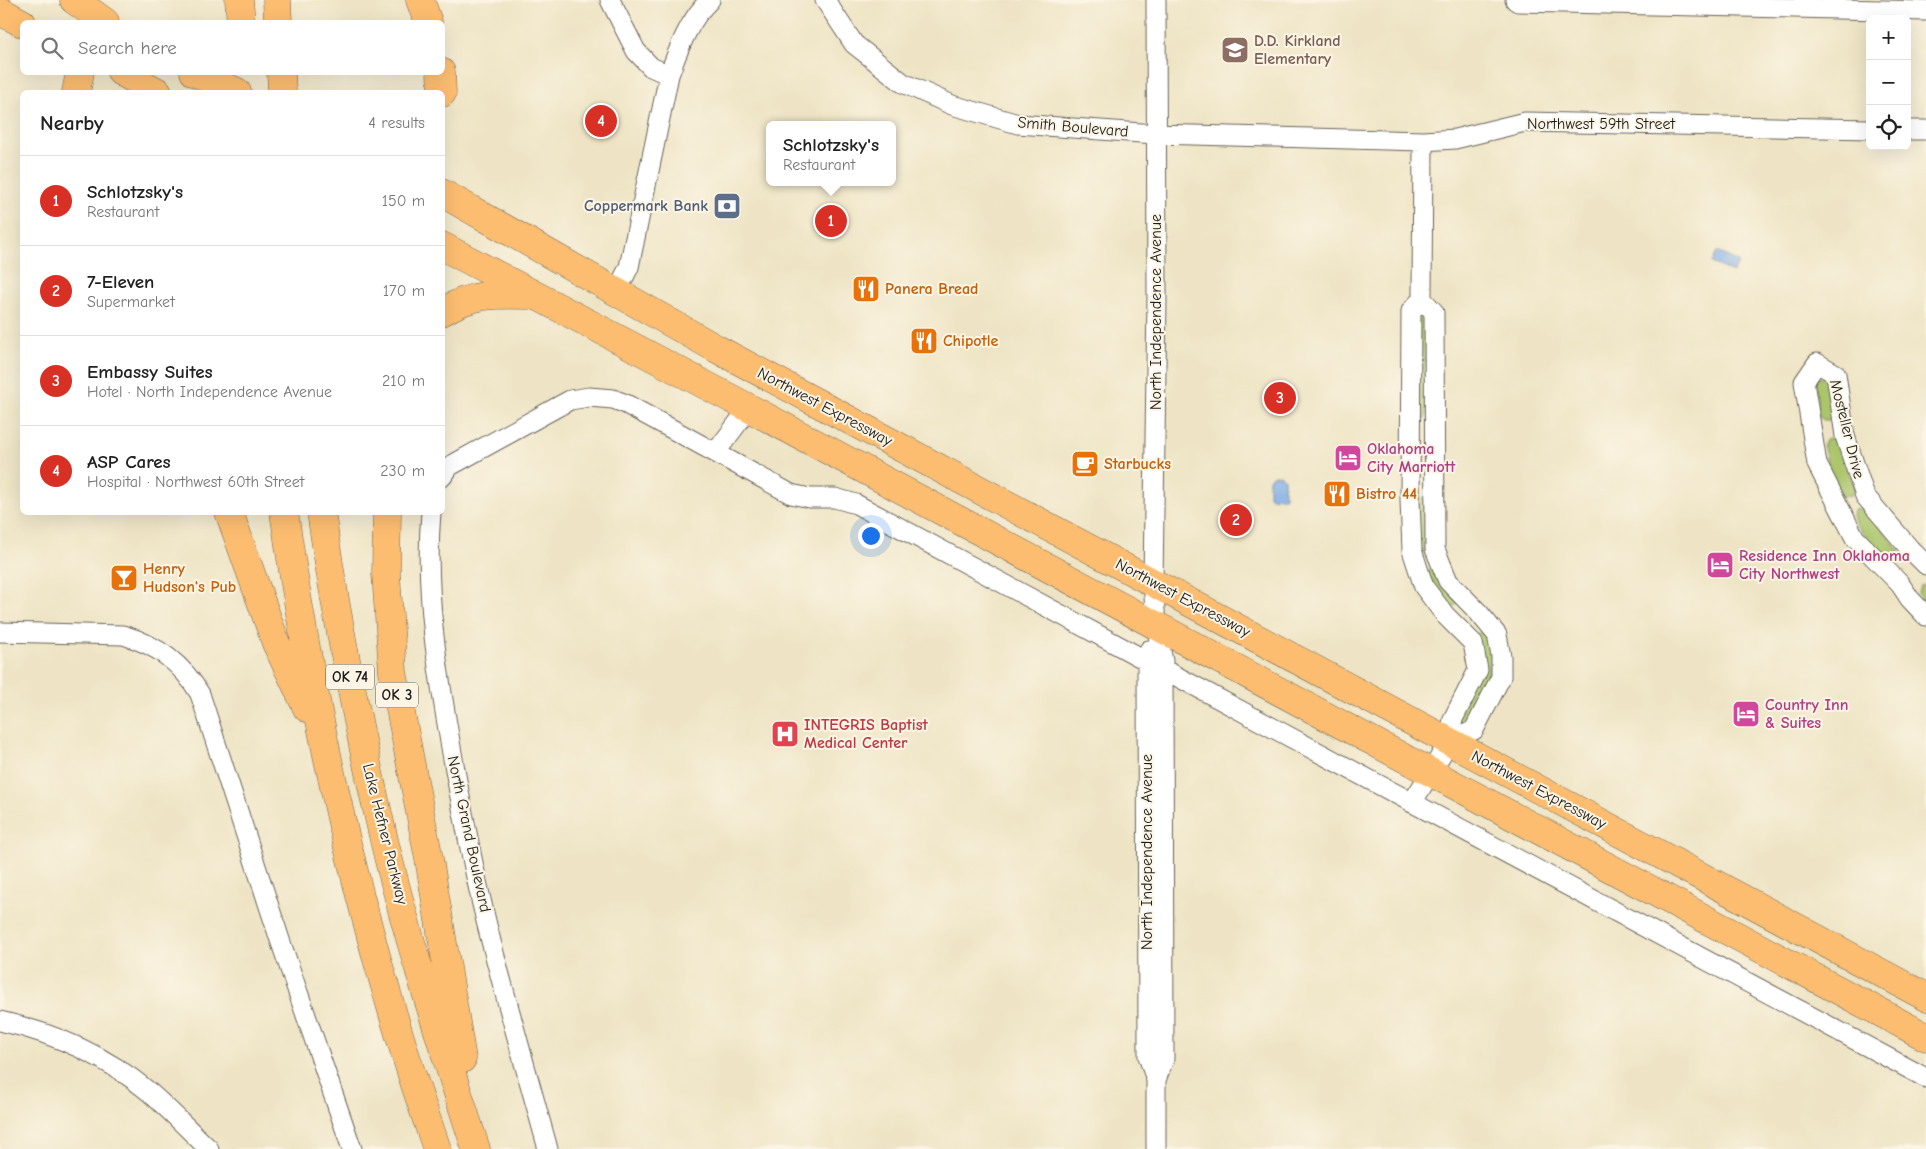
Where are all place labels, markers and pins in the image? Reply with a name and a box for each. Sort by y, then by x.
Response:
place label: D.D. Kirkland Elementary [1254,32,1341,68]
school or university icon: D.D. Kirkland Elementary [1220,35,1250,65]
pin: 4 [585,102,617,140]
bank icon: Coppermark Bank [712,191,742,221]
place label: Coppermark Bank [584,197,708,215]
pin: 1 [815,202,847,240]
restaurant icon: Panera Bread [851,274,881,304]
place label: Panera Bread [885,280,978,298]
restaurant icon: Chipotle [909,326,939,356]
place label: Chipotle [943,332,999,350]
pin: 3 [1264,379,1296,417]
place label: Oklahoma City Marriott [1367,440,1456,476]
hotel icon: Oklahoma City Marriott [1333,443,1363,473]
cafe icon: Starbucks [1070,449,1100,479]
place label: Starbucks [1104,455,1171,473]
restaurant icon: Bistro 44 [1322,479,1352,509]
place label: Bistro 44 [1356,485,1417,503]
pin: 2 [1220,501,1252,539]
place label: Residence Inn Oklahoma City Northwest [1739,547,1910,583]
hotel icon: Residence Inn Oklahoma City Northwest [1705,550,1735,580]
place label: Henry Hudson's Pub [143,560,236,596]
bar icon: Henry Hudson's Pub [109,563,139,593]
place label: Country Inn & Suites [1765,696,1848,732]
hotel icon: Country Inn & Suites [1731,699,1761,729]
place label: INTEGRIS Baptist Medical Center [804,716,928,752]
hospital icon: INTEGRIS Baptist Medical Center [770,719,800,749]

